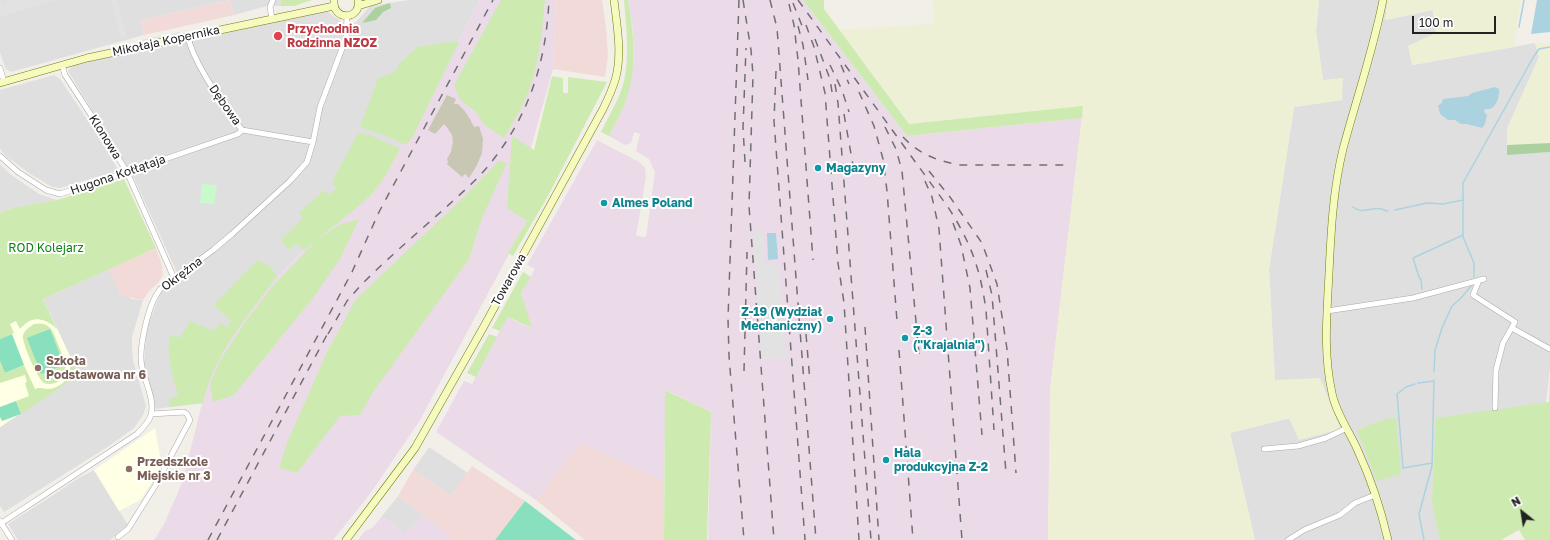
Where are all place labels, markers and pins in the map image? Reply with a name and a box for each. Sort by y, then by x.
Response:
place label: Przychodnia Rodzinna NZOZ [287,22,377,50]
marker: Przychodnia Rodzinna NZOZ [272,30,284,42]
place label: Magazyny [826,161,886,175]
marker: Magazyny [813,163,823,173]
place label: Almes Poland [612,196,692,210]
marker: Almes Poland [599,198,609,208]
place label: Z-19 (Wydział Mechaniczny) [741,305,822,333]
marker: Z-19 (Wydział Mechaniczny) [825,314,835,324]
place label: Z-3 ("Krajalnia") [913,324,985,352]
marker: Z-3 ("Krajalnia") [900,333,910,343]
place label: Szkoła Podstawowa nr 6 [46,354,146,382]
marker: Szkoła Podstawowa nr 6 [33,363,43,373]
place label: Hala produkcyjna Z-2 [894,446,988,474]
place label: Przedszkole Miejskie nr 3 [137,455,211,483]
marker: Hala produkcyjna Z-2 [881,455,891,465]
marker: Przedszkole Miejskie nr 3 [124,464,134,474]

